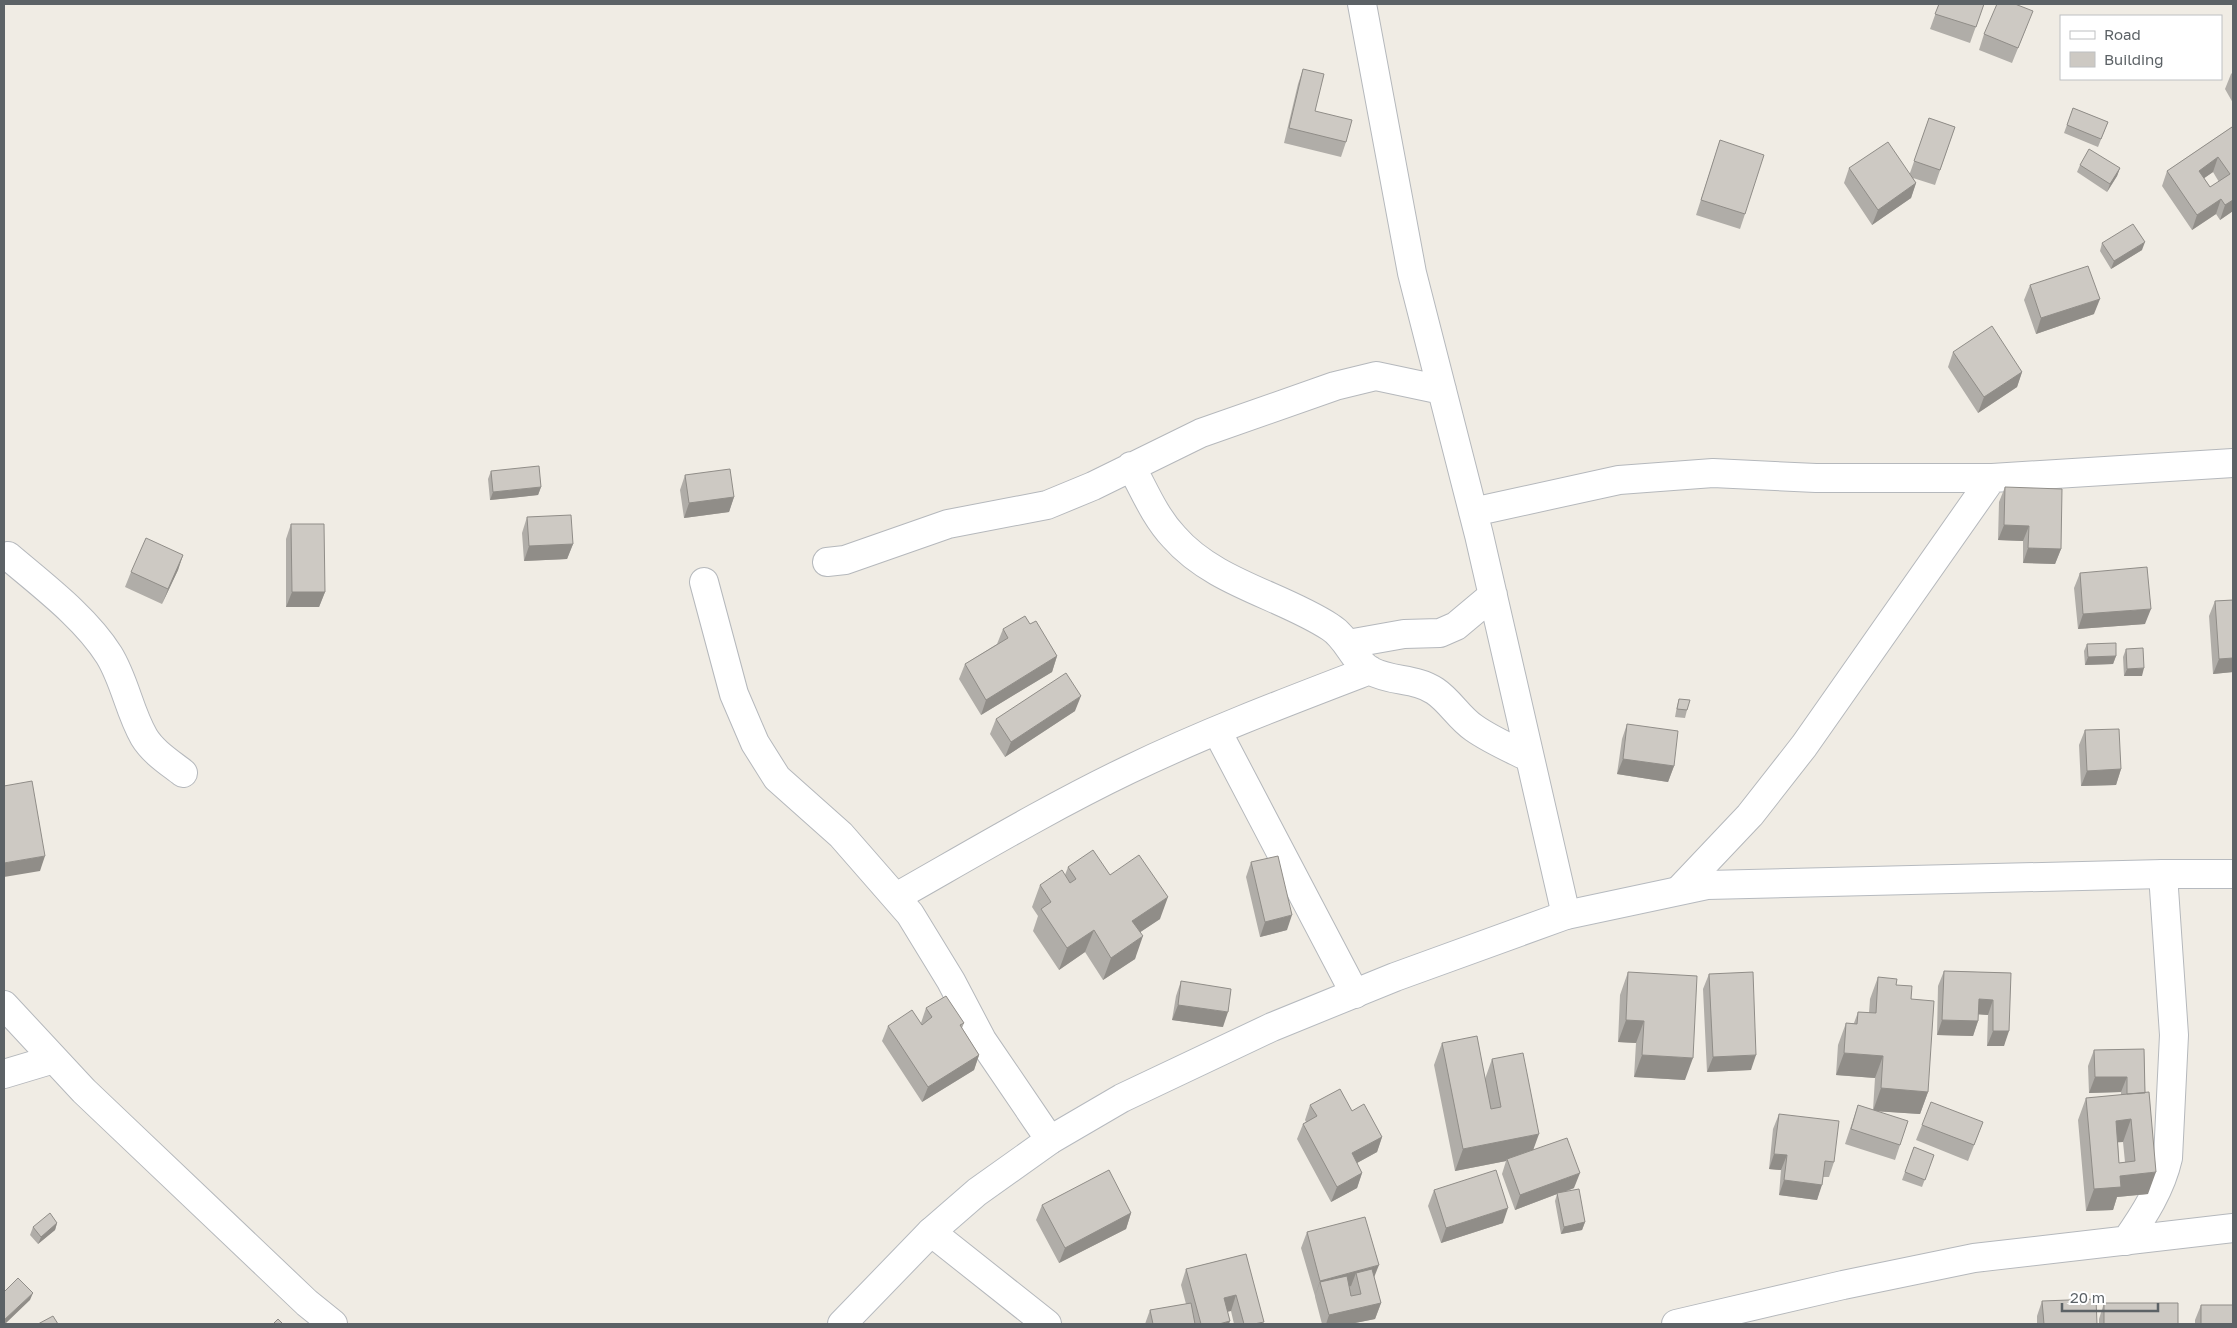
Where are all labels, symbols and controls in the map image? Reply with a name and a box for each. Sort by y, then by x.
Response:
legend [2060,15,2222,80]
text: Road [2104,25,2141,43]
text: Building [2104,50,2164,68]
scale bar [2062,1280,2158,1312]
text: 20 m [2070,1288,2105,1306]

